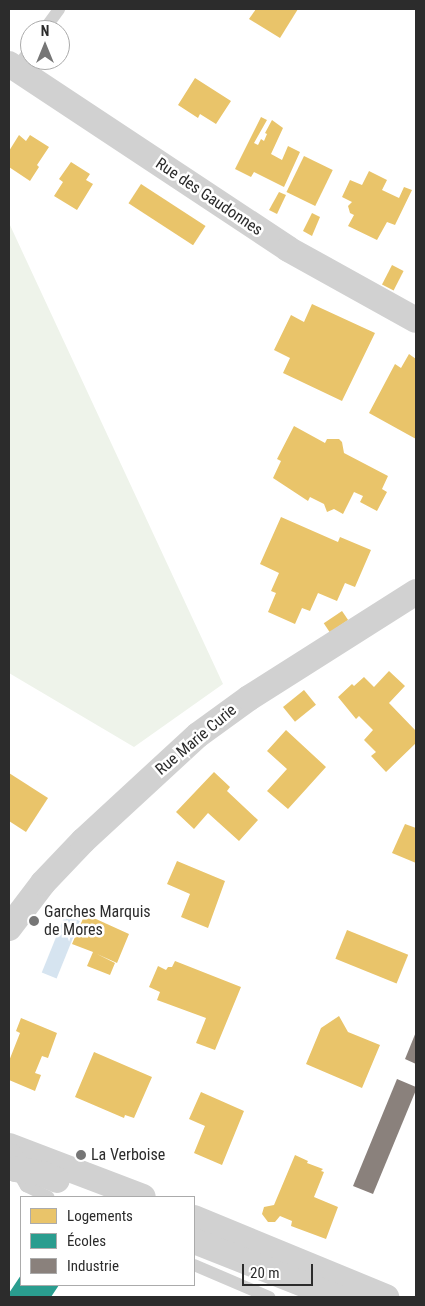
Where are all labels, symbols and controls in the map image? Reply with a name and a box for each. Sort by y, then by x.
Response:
north arrow [20,20,70,70]
text: N [41,23,49,39]
street label: Rue des Gaudonnes [152,154,266,240]
street label: Rue Marie Curie [152,701,240,779]
place label: Garches Marquis de Mores [44,902,151,940]
marker: Garches Marquis de Mores [28,915,40,927]
place label: La Verboise [91,1145,165,1165]
marker: La Verboise [75,1149,87,1161]
legend [20,1196,195,1286]
text: Logements [67,1207,133,1225]
text: Écoles [67,1232,106,1250]
scale bar [245,1254,316,1286]
text: Industrie [67,1257,119,1275]
text: 20 m [250,1264,280,1282]

